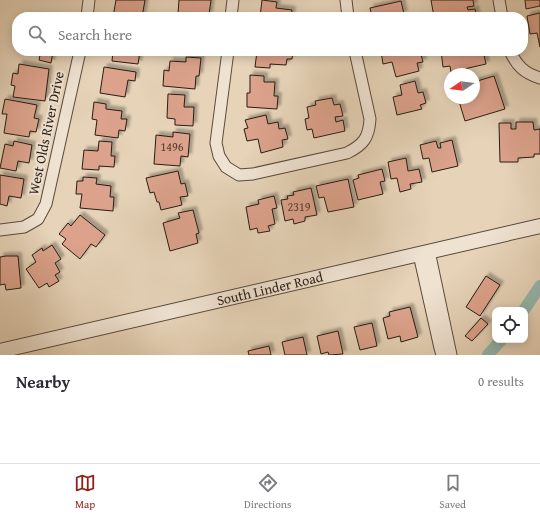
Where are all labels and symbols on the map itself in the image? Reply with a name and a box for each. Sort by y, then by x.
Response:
north arrow [444,68,480,104]
street label: West Olds River Drive [23,69,69,196]
house number: 1496 [160,138,184,155]
house number: 2319 [287,198,311,215]
street label: South Linder Road [215,266,325,310]

